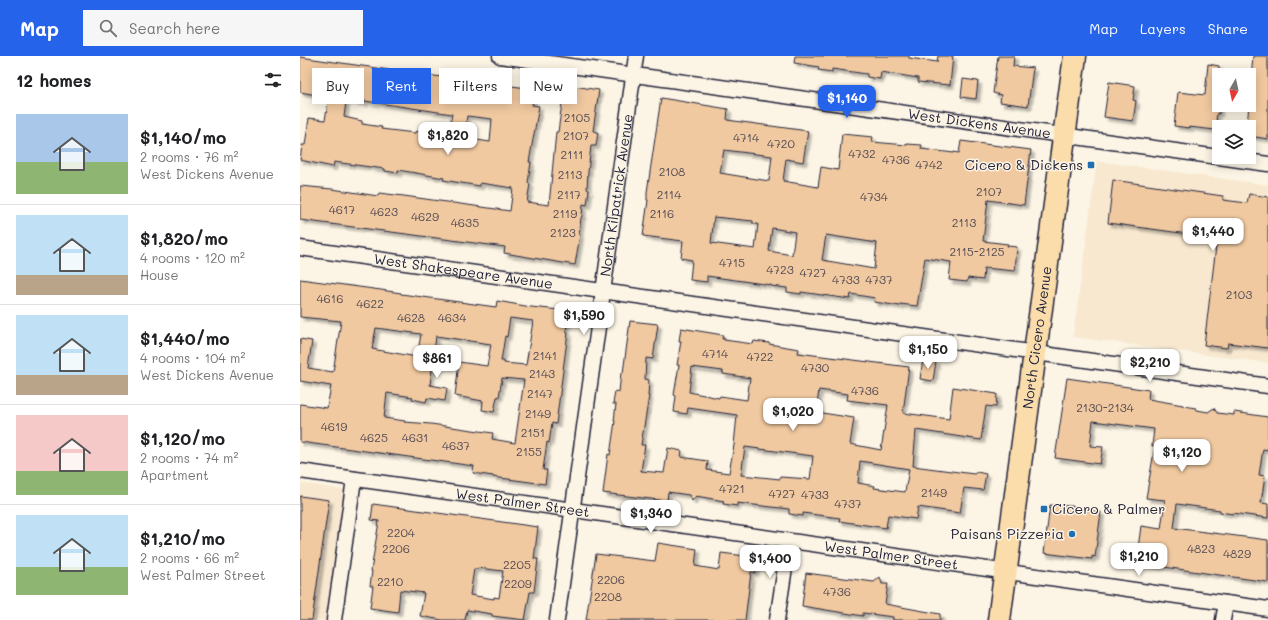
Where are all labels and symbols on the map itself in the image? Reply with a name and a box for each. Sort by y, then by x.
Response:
north arrow [1212,68,1256,112]
pin: $1,140 [814,85,880,119]
street label: West Dickens Avenue [907,103,1052,142]
house number: 2105 [564,109,590,125]
street label: North Kilpatrick Avenue [595,113,637,278]
pin: $1,820 [415,122,481,156]
house number: 2107 [563,127,589,143]
house number: 4714 [733,129,759,145]
house number: 4720 [767,135,795,151]
house number: 4732 [848,145,876,161]
house number: 2111 [561,146,583,162]
house number: 4736 [882,151,910,167]
place label: Cicero & Dickens [965,155,1083,174]
house number: 4742 [915,156,943,172]
marker: Cicero & Dickens [1086,160,1096,170]
house number: 2108 [659,163,685,179]
house number: 2113 [558,166,582,182]
house number: 2107 [976,183,1002,199]
house number: 2117 [557,186,581,202]
house number: 2114 [657,186,681,202]
house number: 4734 [860,188,888,204]
house number: 4617 [329,201,355,217]
house number: 4623 [370,203,398,219]
house number: 2119 [553,205,577,221]
house number: 2116 [650,205,674,221]
house number: 4629 [411,208,439,224]
house number: 4635 [451,214,479,230]
house number: 2113 [952,214,976,230]
pin: $1,440 [1180,218,1246,252]
house number: 2123 [550,224,576,240]
house number: 2115-2125 [949,243,1005,259]
street label: West Shakespeare Avenue [373,249,554,293]
house number: 4715 [719,254,745,270]
house number: 4723 [766,261,794,277]
house number: 4727 [799,264,827,280]
street label: North Cicero Avenue [1018,265,1056,410]
house number: 4733 [832,271,860,287]
house number: 4737 [865,271,893,287]
house number: 2103 [1226,286,1252,302]
house number: 4616 [317,290,343,306]
house number: 4622 [356,295,384,311]
pin: $1,590 [551,302,617,336]
house number: 4628 [397,309,425,325]
house number: 4634 [438,309,466,325]
pin: $1,150 [895,336,961,370]
pin: $861 [413,345,461,379]
house number: 4714 [702,345,728,361]
house number: 2141 [533,347,557,363]
house number: 4722 [746,348,774,364]
pin: $2,210 [1117,349,1183,383]
house number: 4730 [801,359,830,375]
house number: 2143 [529,365,555,381]
house number: 4736 [851,382,879,398]
house number: 2147 [527,385,553,401]
pin: $1,020 [760,398,826,432]
house number: 2130-2134 [1076,399,1134,415]
house number: 2149 [525,405,551,421]
house number: 4619 [321,418,347,434]
house number: 2151 [521,424,545,440]
house number: 4625 [360,429,388,445]
house number: 4631 [402,429,428,445]
house number: 4637 [442,437,470,453]
pin: $1,120 [1149,439,1215,473]
house number: 2155 [516,443,542,459]
house number: 4721 [719,480,745,496]
street label: West Palmer Street [455,483,591,521]
house number: 2149 [921,484,947,500]
house number: 4727 [768,485,796,501]
house number: 4733 [801,486,829,502]
house number: 4737 [834,495,862,511]
place label: Cicero & Palmer [1052,499,1165,518]
pin: $1,340 [618,500,684,534]
marker: Cicero & Palmer [1039,504,1049,514]
house number: 2204 [387,524,415,540]
place label: Paisans Pizzeria [951,524,1064,543]
marker: Paisans Pizzeria [1067,529,1077,539]
street label: West Palmer Street [823,536,959,574]
house number: 2206 [382,540,410,556]
house number: 4823 [1187,540,1215,556]
pin: $1,210 [1106,543,1172,577]
pin: $1,400 [737,545,803,579]
house number: 4829 [1223,545,1251,561]
house number: 2205 [503,556,531,572]
house number: 2206 [597,571,625,587]
house number: 2210 [377,573,404,589]
house number: 2209 [504,575,532,591]
house number: 4736 [823,583,851,599]
house number: 2208 [594,588,622,604]

